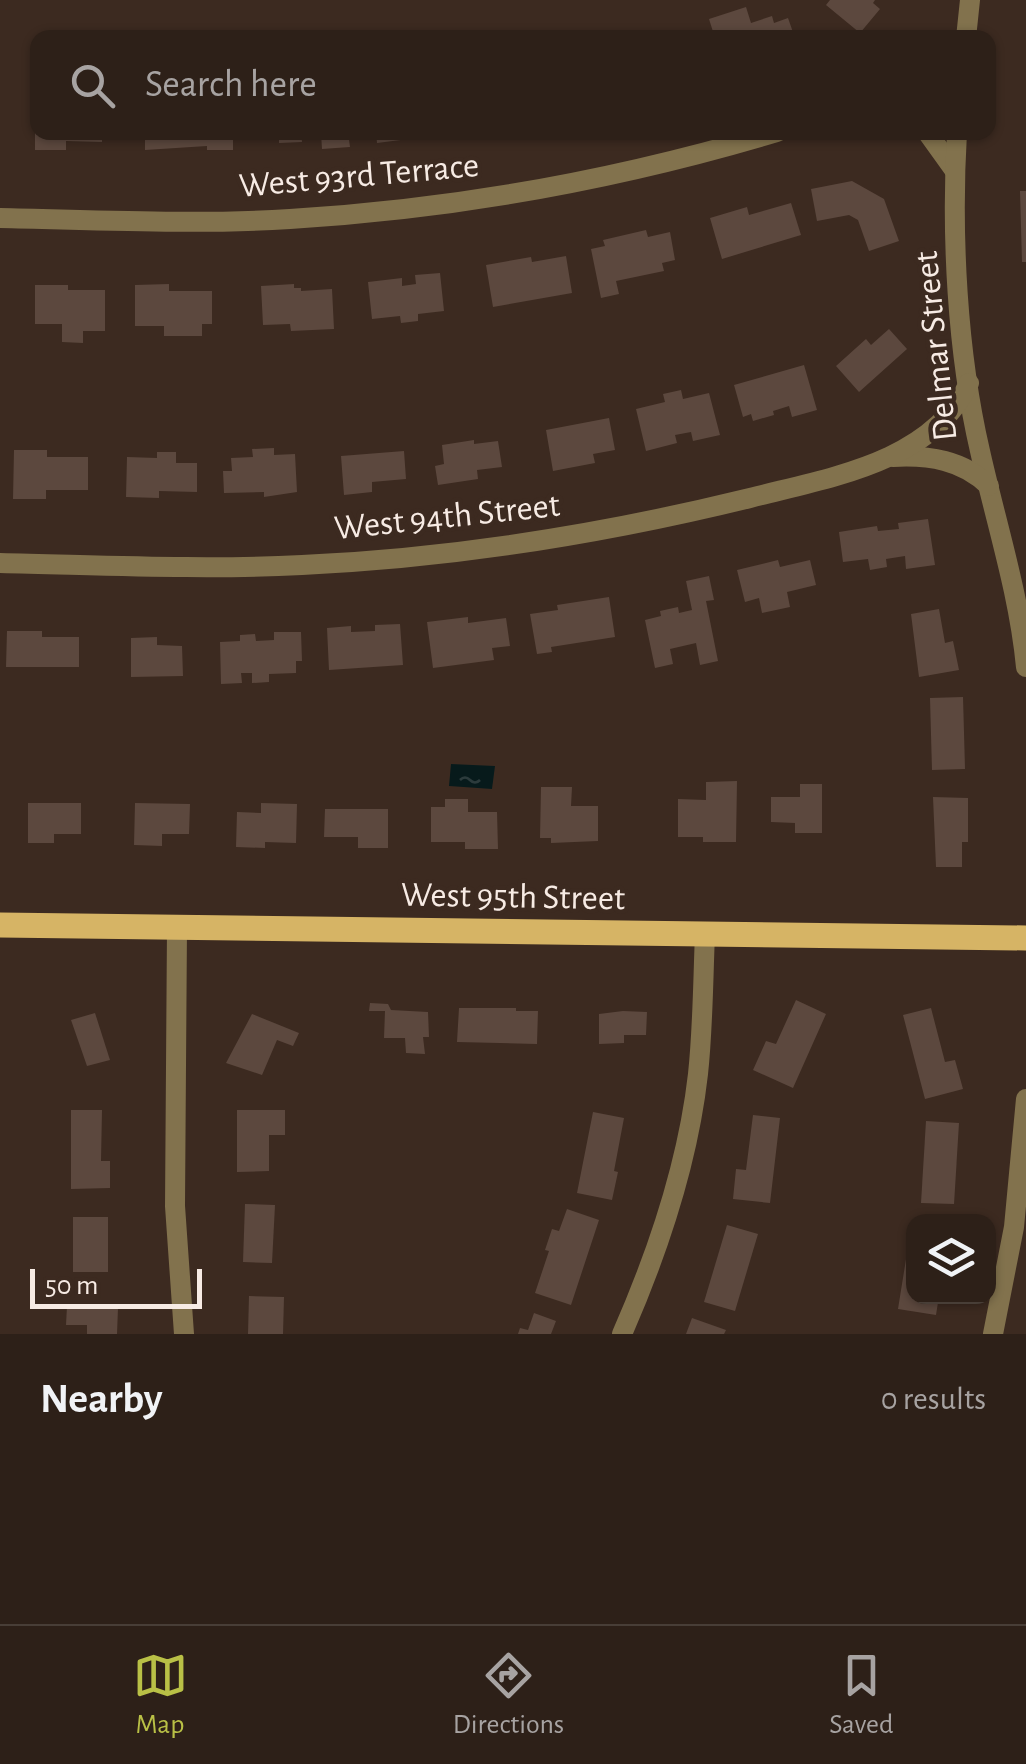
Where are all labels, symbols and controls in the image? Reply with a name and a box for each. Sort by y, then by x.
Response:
search box [30,30,996,140]
icon: search [65,58,120,113]
text: Search here [145,66,317,104]
street label: West 93rd Terrace [238,148,480,204]
street label: Delmar Street [909,249,963,443]
street label: West 94th Street [333,488,561,546]
street label: West 95th Street [401,878,625,916]
map controls [906,1214,996,1304]
button: layers [906,1214,996,1304]
scale bar [30,1264,202,1308]
text: 50 m [45,1272,99,1300]
text: Nearby [40,1378,163,1420]
text: 0 results [881,1383,986,1415]
tab: Map [133,1648,188,1742]
tab: Directions [453,1648,564,1742]
tab: Saved [829,1648,893,1742]

